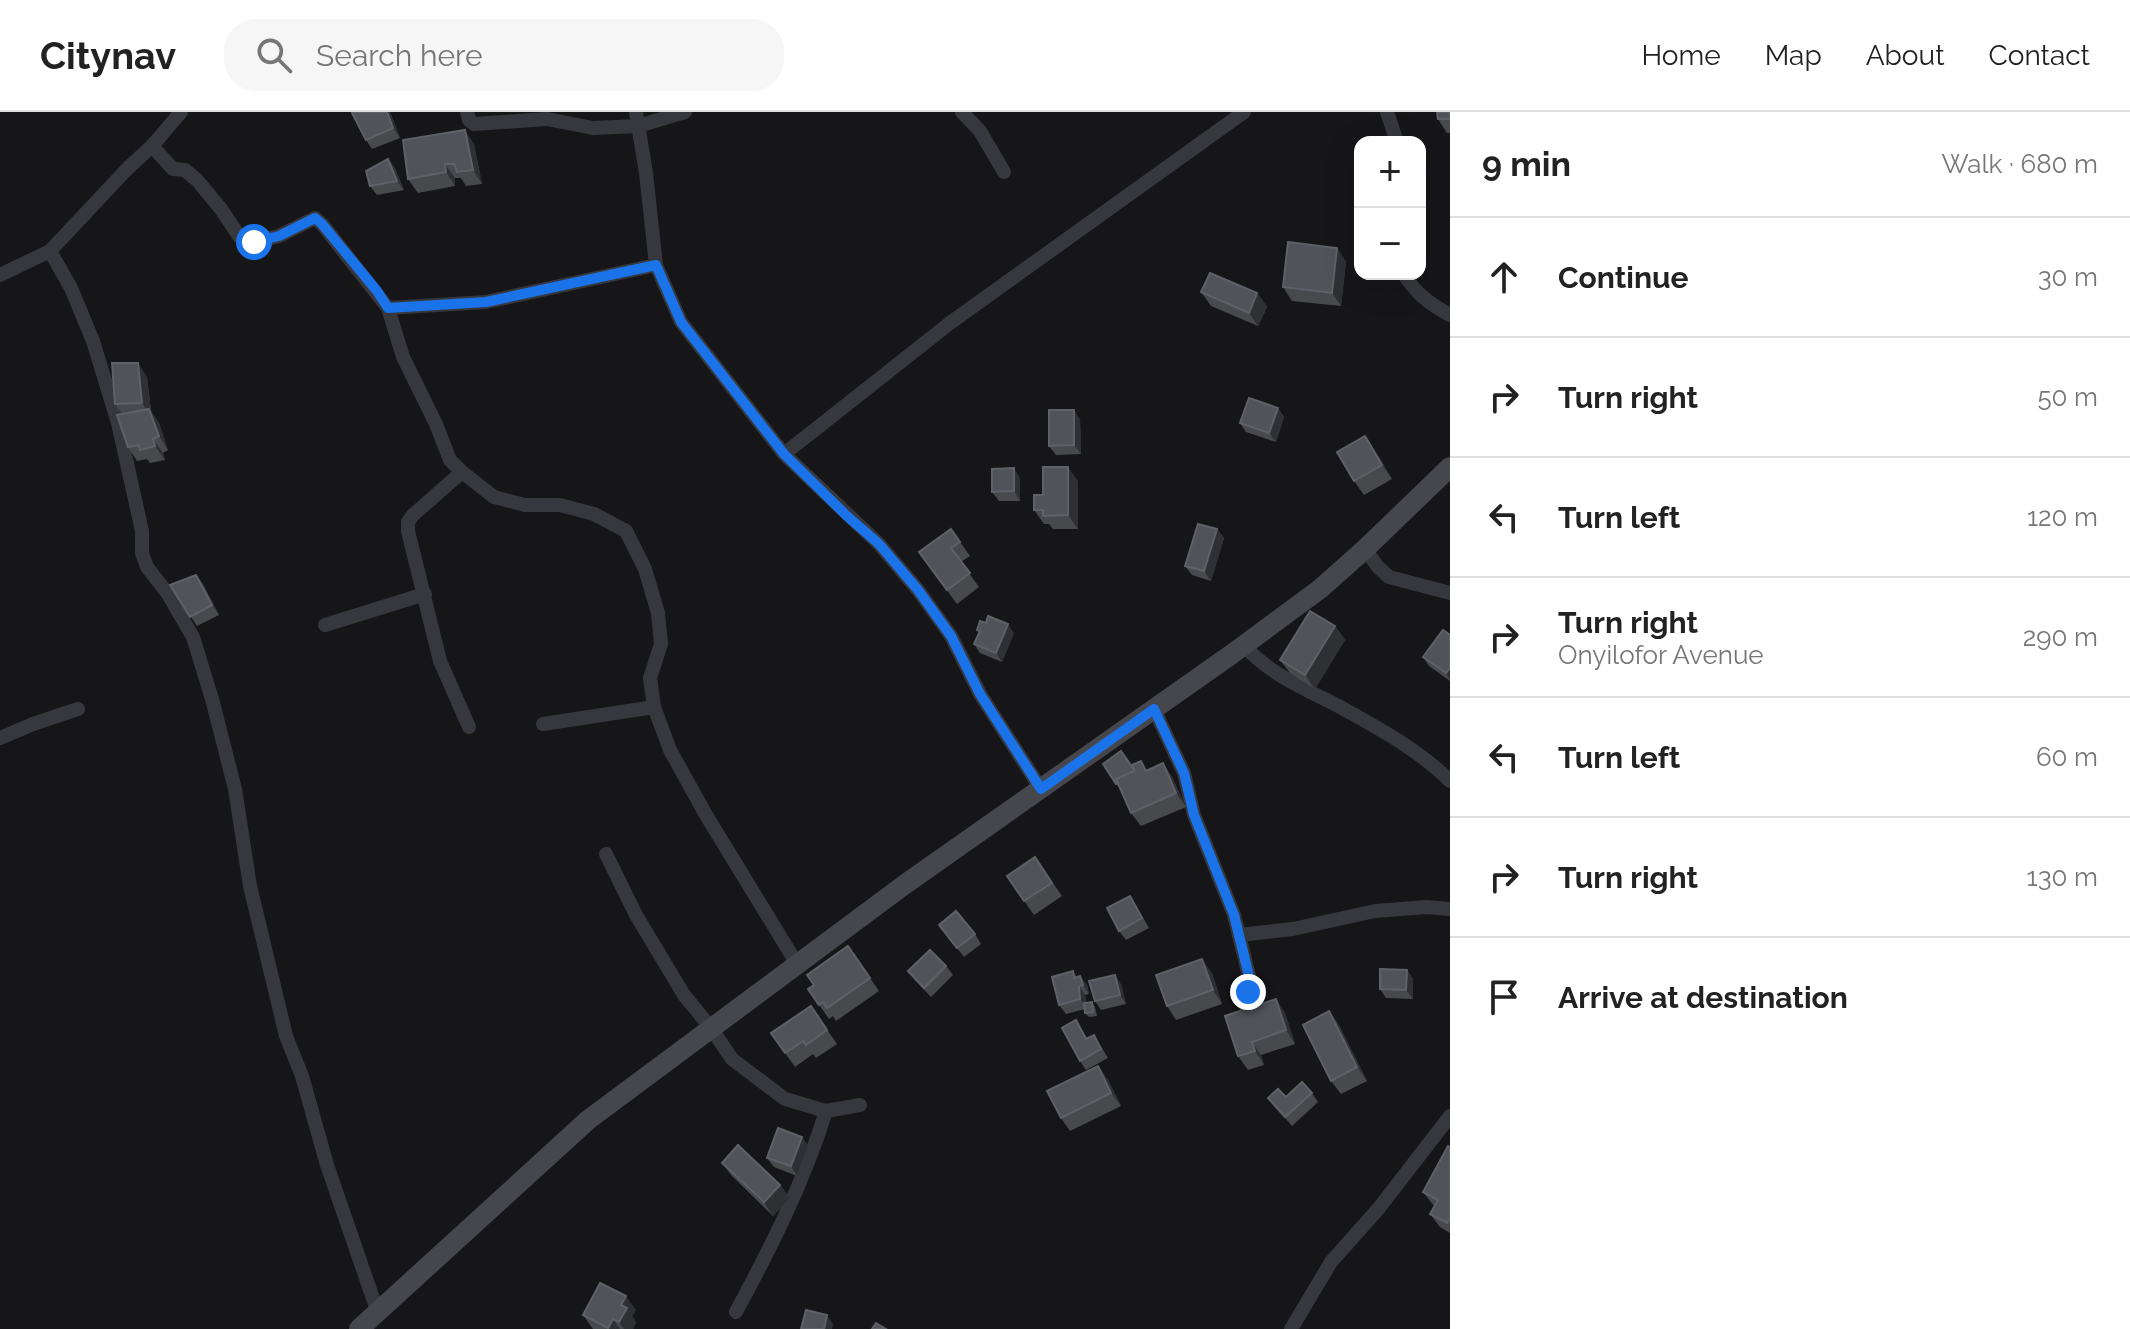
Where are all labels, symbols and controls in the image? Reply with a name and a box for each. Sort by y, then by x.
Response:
search box [224,19,784,91]
text: Citynav [40,33,176,78]
icon: search [252,33,296,77]
text: Search here [316,38,483,73]
text: Home [1641,39,1721,72]
text: Map [1765,39,1822,72]
text: About [1866,39,1945,72]
text: Contact [1989,39,2090,72]
map controls [1354,136,1426,280]
button: + [1354,136,1426,208]
text: 9 min [1482,144,1571,184]
text: Walk · 680 m [1941,149,2098,179]
button: − [1354,208,1426,280]
route start [236,224,272,260]
icon: ahead [1482,255,1526,299]
text: Continue [1558,260,1689,295]
text: 30 m [2038,262,2098,292]
icon: right [1482,375,1526,419]
text: Turn right [1558,380,1698,415]
text: 50 m [2037,382,2098,412]
icon: left [1482,495,1526,539]
text: Turn left [1558,500,1680,535]
text: 120 m [2027,502,2098,532]
text: Turn right [1558,605,1698,640]
icon: right [1482,615,1526,659]
text: 290 m [2023,622,2098,652]
text: Onyilofor Avenue [1558,640,1764,670]
icon: left [1482,735,1526,779]
text: Turn left [1558,740,1680,775]
text: 60 m [2036,742,2098,772]
icon: right [1482,855,1526,899]
text: Turn right [1558,860,1698,895]
text: 130 m [2027,862,2098,892]
route end [1230,974,1266,1010]
icon: arrive [1482,975,1526,1019]
text: Arrive at destination [1558,980,1848,1015]

